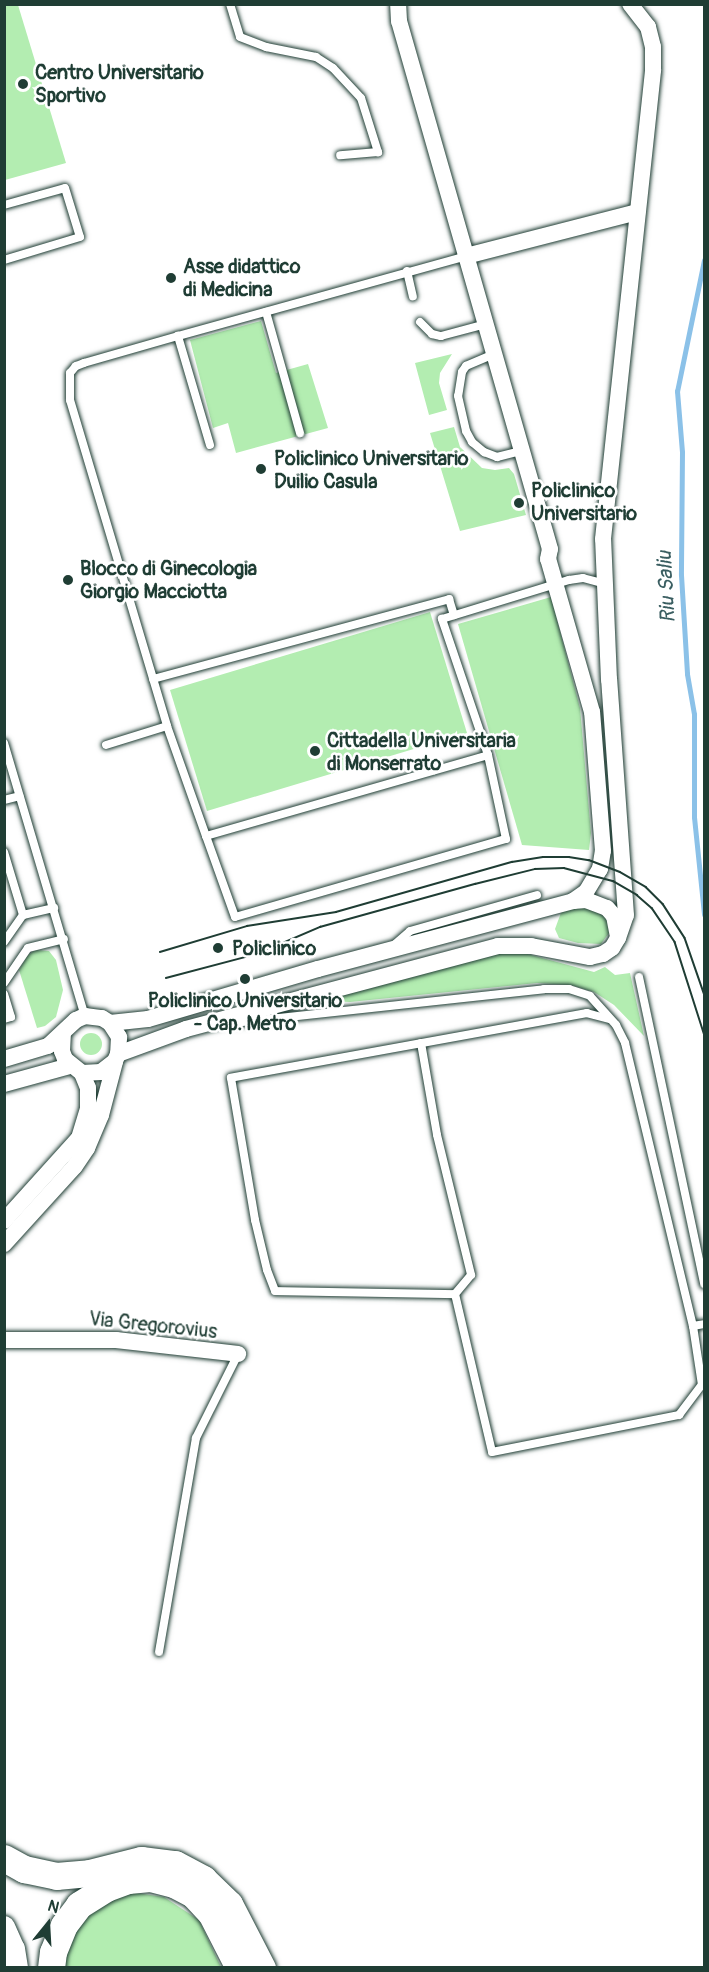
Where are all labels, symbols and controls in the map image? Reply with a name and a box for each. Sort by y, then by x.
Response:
place label: Centro Universitario Sportivo [35,60,204,107]
marker: Centro Universitario Sportivo [16,77,30,91]
place label: Asse didattico di Medicina [183,254,300,301]
marker: Asse didattico di Medicina [164,271,178,285]
place label: Policlinico Universitario Duilio Casula [274,446,469,493]
marker: Policlinico Universitario Duilio Casula [252,460,270,478]
place label: Policlinico Universitario [531,479,637,526]
marker: Policlinico Universitario [512,496,526,510]
water label: Riu Saliu [653,550,681,624]
place label: Blocco di Ginecologia Giorgio Macciotta [80,556,257,603]
marker: Blocco di Ginecologia Giorgio Macciotta [61,573,75,587]
place label: Cittadella Universitaria di Monserrato [327,728,516,775]
marker: Cittadella Universitaria di Monserrato [308,744,322,758]
place label: Policlinico [232,936,316,960]
marker: Policlinico [209,939,227,957]
marker: Policlinico Universitario - Cap. Metro [238,972,252,986]
place label: Policlinico Universitario - Cap. Metro [148,988,342,1035]
street label: Via Gregorovius [88,1306,218,1344]
north arrow [18,1894,78,1954]
text: N [45,1896,62,1918]

